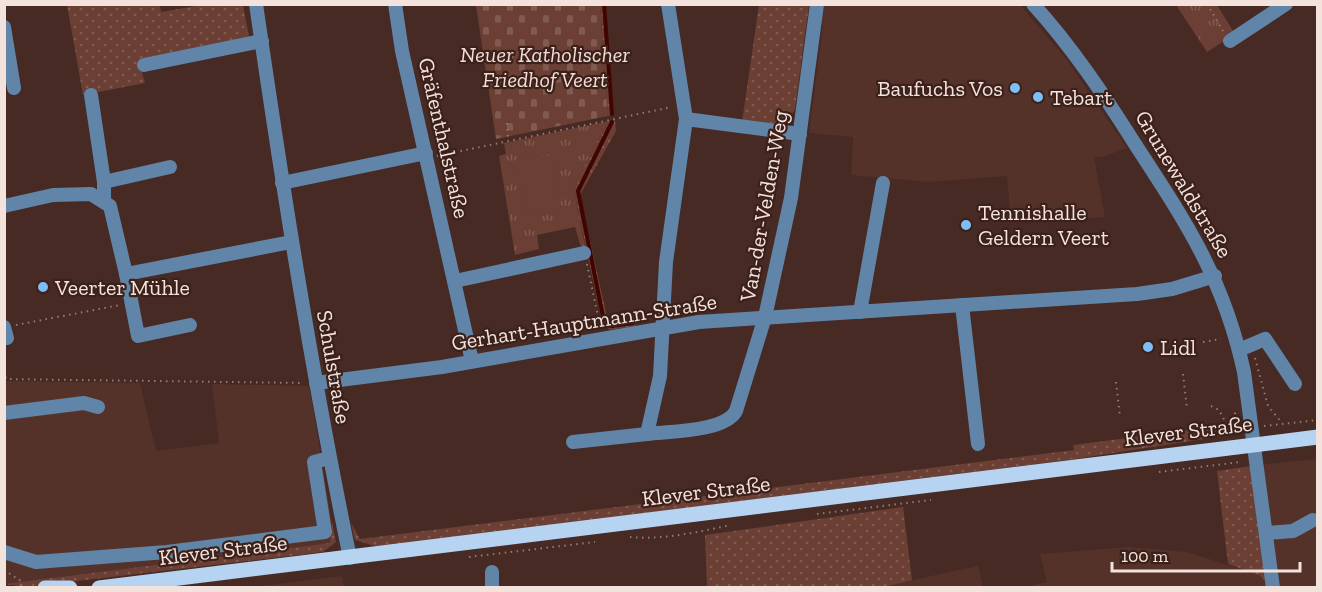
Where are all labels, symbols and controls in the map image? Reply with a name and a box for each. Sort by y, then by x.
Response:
park label: Neuer Katholischer Friedhof Veert [460,41,630,93]
street label: Gräfenthalstraße [412,55,476,221]
place label: Baufuchs Vos [877,75,1003,102]
marker: Baufuchs Vos [1008,81,1022,95]
place label: Tebart [1050,84,1113,111]
marker: Tebart [1031,90,1045,104]
street label: Grunewaldstraße [1129,105,1239,263]
street label: Van-der-Velden-Weg [734,108,794,305]
place label: Tennishalle Geldern Veert [978,199,1110,251]
marker: Tennishalle Geldern Veert [959,218,973,232]
place label: Veerter Mühle [54,274,190,301]
marker: Veerter Mühle [36,280,50,294]
street label: Gerhart-Hauptmann-Straße [449,288,719,356]
street label: Schulstraße [311,308,357,426]
place label: Lidl [1160,334,1196,361]
marker: Lidl [1141,340,1155,354]
street label: Klever Straße [1122,410,1254,452]
street label: Klever Straße [640,470,772,512]
street label: Klever Straße [157,529,289,571]
scale bar [1112,535,1300,573]
text: 100 m [1121,545,1169,567]

